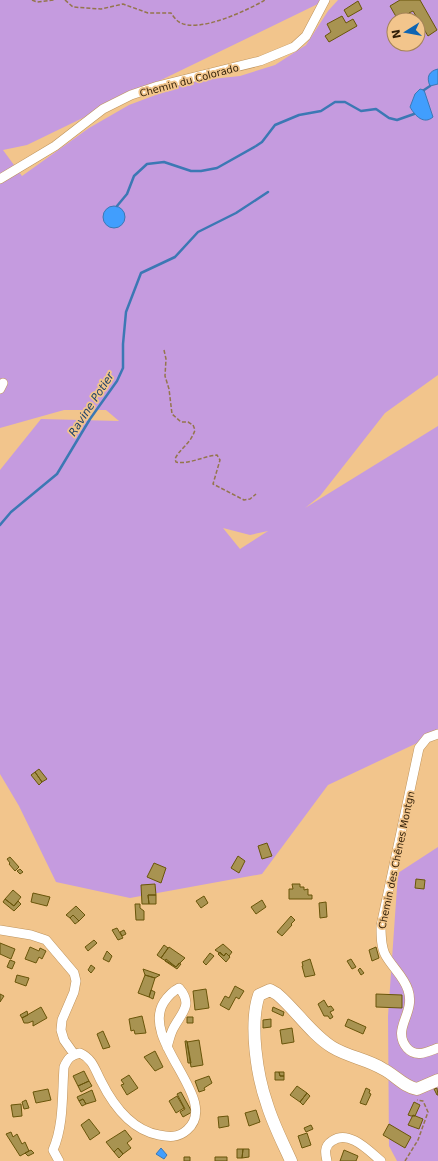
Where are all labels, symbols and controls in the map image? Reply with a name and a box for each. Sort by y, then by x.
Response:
north arrow [386,12,426,52]
text: N [389,28,404,40]
street label: Chemin du Colorado [138,62,240,99]
water label: Ravine Potier [66,369,118,439]
street label: Chemin des Chênes Montgn [377,790,416,930]

